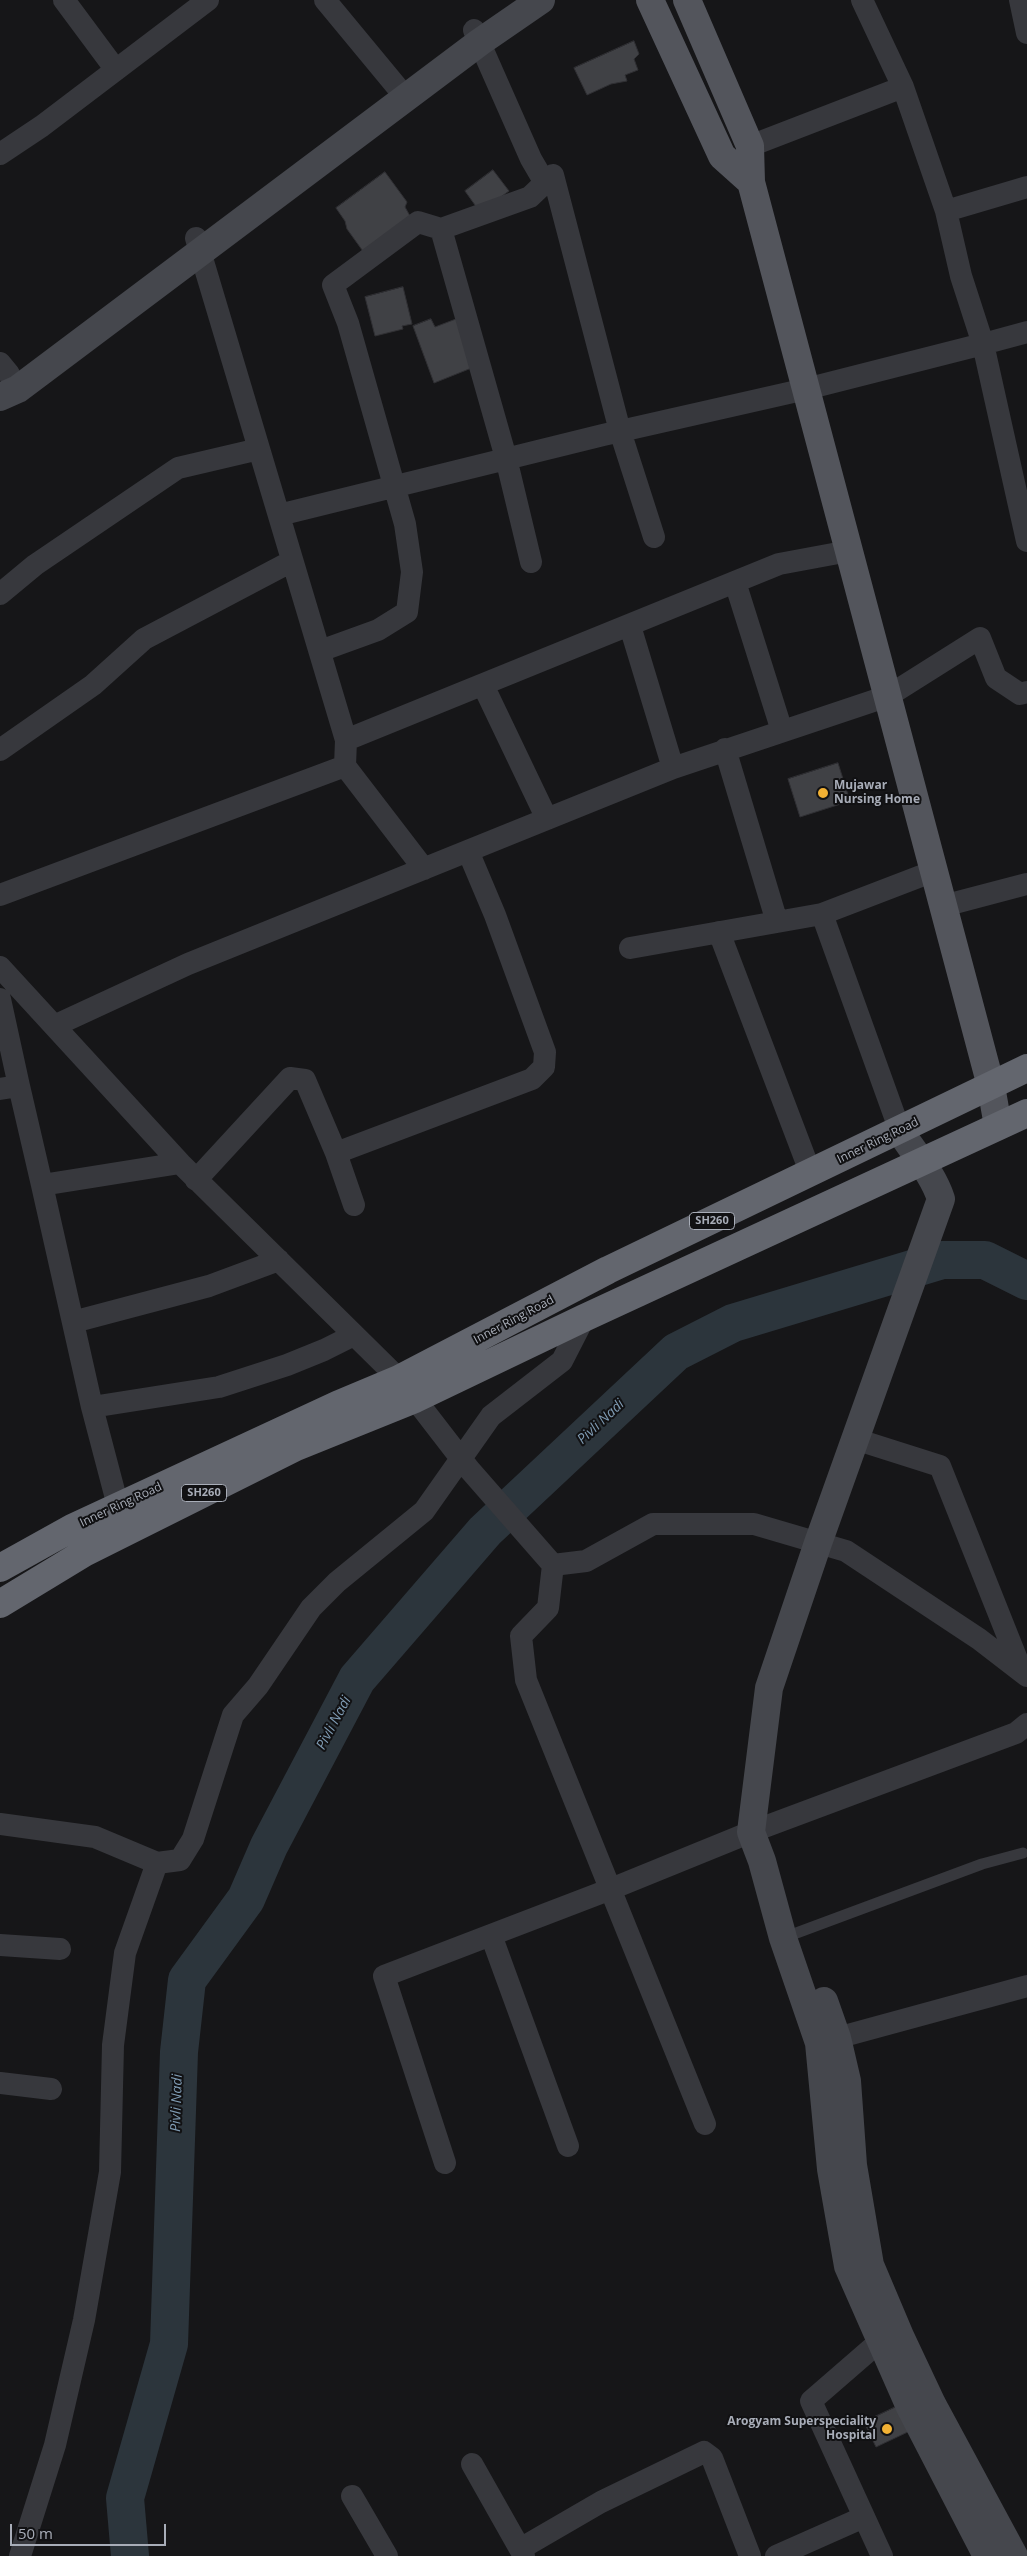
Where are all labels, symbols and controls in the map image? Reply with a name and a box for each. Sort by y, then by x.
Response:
place label: Mujawar Nursing Home [834,779,920,807]
marker: Mujawar Nursing Home [816,786,830,800]
street label: Inner Ring Road [835,1115,921,1167]
road number: SH260 [690,1212,734,1230]
street label: Inner Ring Road [471,1293,557,1347]
water label: Pivli Nadi [574,1396,628,1448]
street label: Inner Ring Road [78,1480,164,1530]
road number: SH260 [182,1485,226,1502]
water label: Pivli Nadi [313,1693,355,1753]
water label: Pivli Nadi [168,2074,186,2132]
place label: Arogyam Superspeciality Hospital [727,2415,876,2443]
marker: Arogyam Superspeciality Hospital [880,2422,894,2436]
scale bar [12,2514,169,2546]
text: 50 m [18,2523,53,2543]

